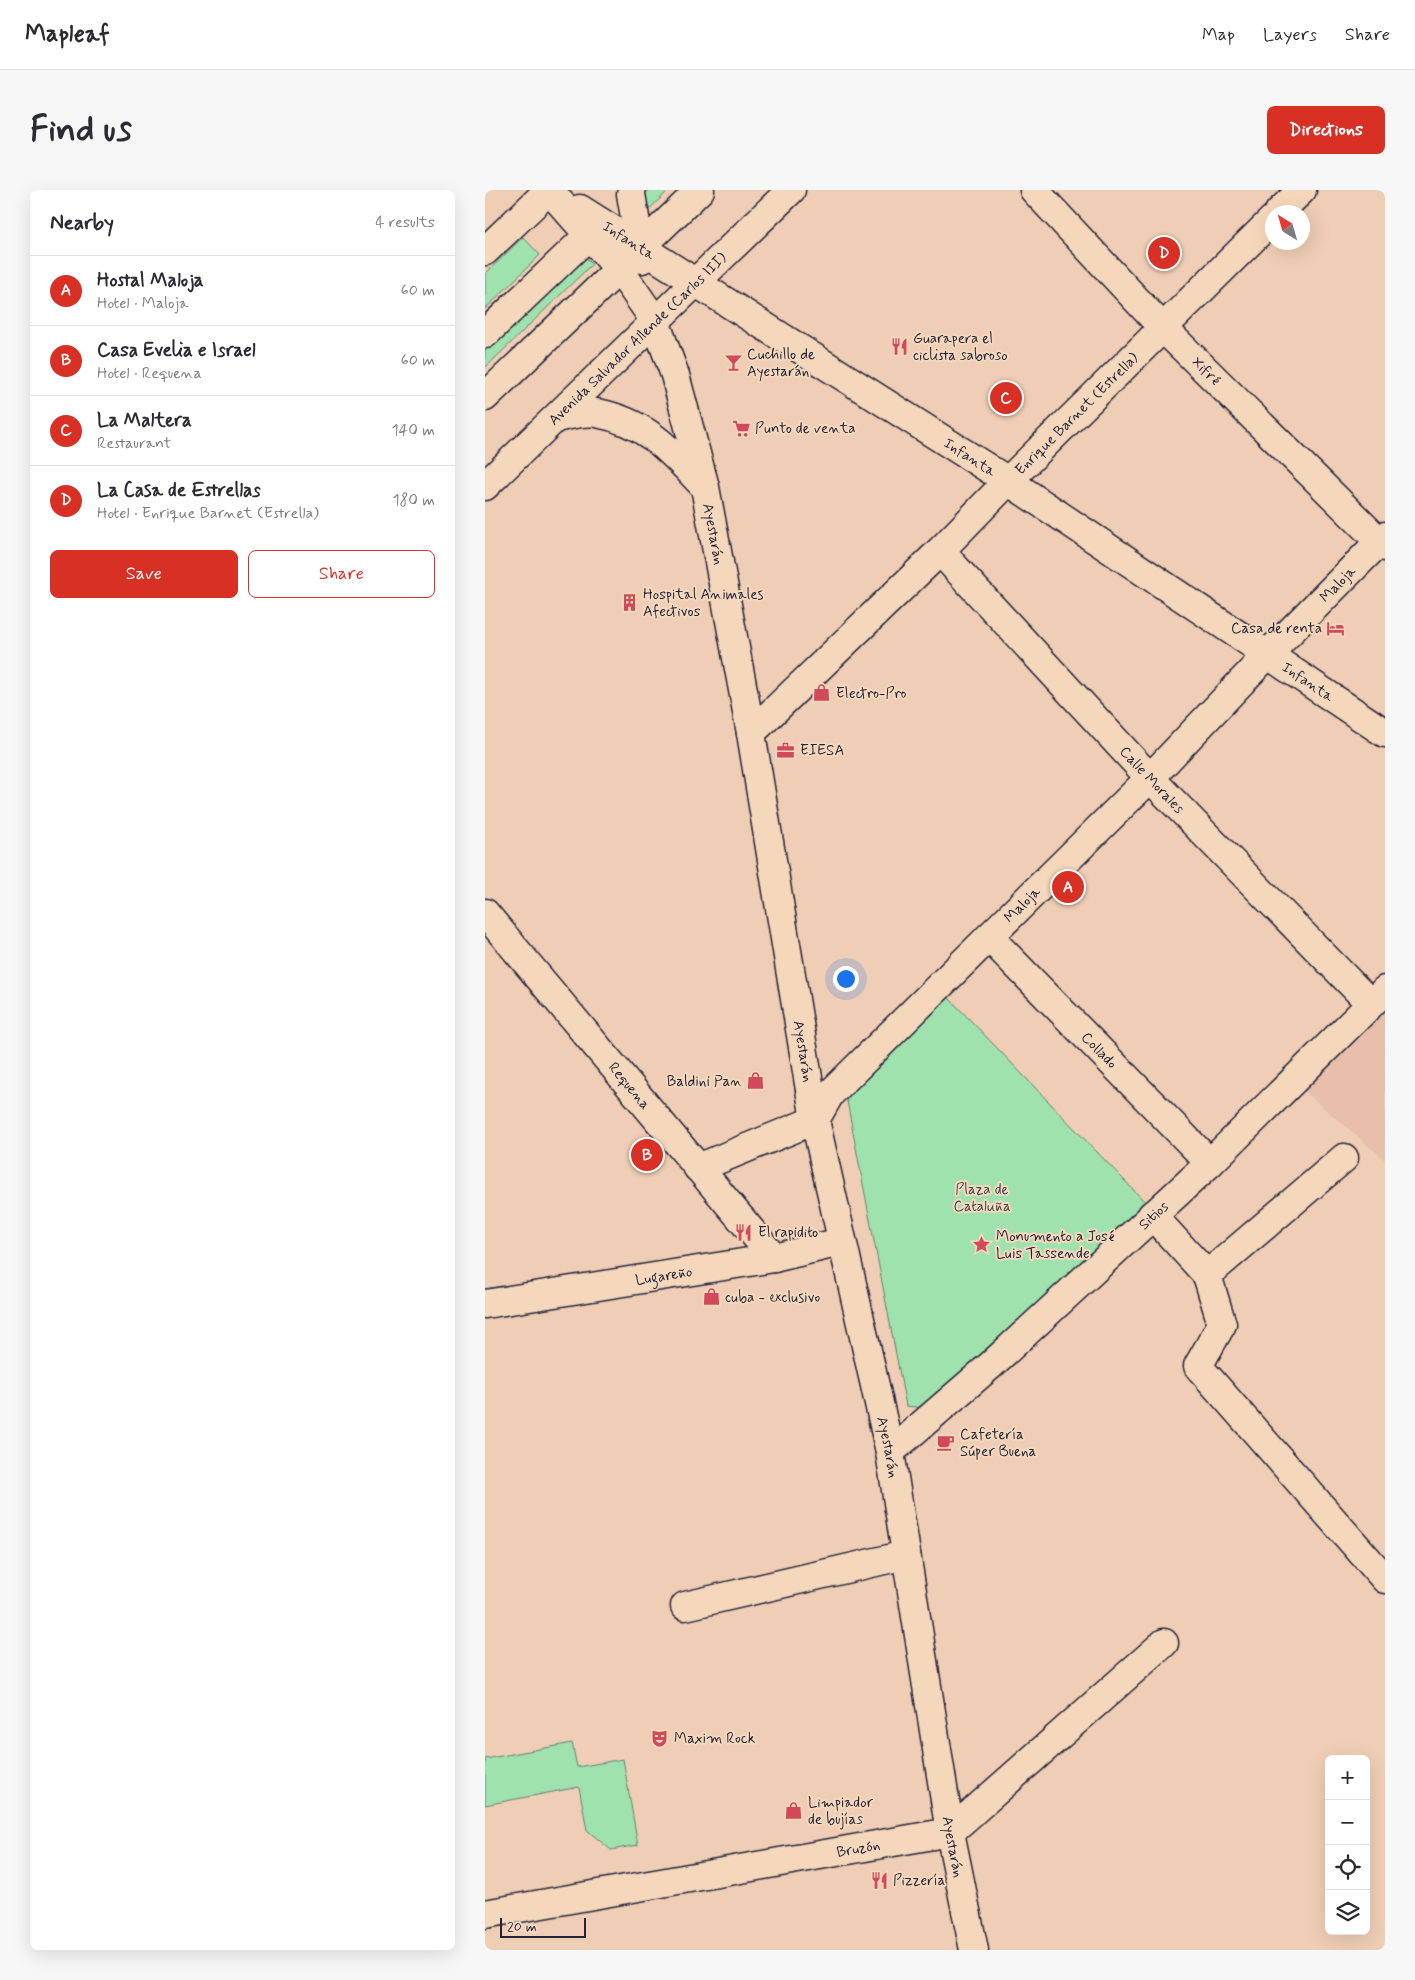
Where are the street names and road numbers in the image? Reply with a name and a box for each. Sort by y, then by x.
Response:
street label: Infanta [598,217,659,266]
street label: Avenida Salvador Allende (Carlos III) [545,248,732,430]
street label: Enrique Barnet (Estrella) [1011,348,1144,480]
street label: Xifré [1187,353,1225,391]
street label: Infanta [939,434,1000,482]
street label: Ayestarán [697,502,728,566]
street label: Maloja [1316,561,1361,607]
street label: Infanta [1278,658,1338,707]
street label: Calle Morales [1115,742,1189,819]
street label: Maloja [1000,882,1046,928]
street label: Ayestarán [788,1019,818,1084]
street label: Collado [1076,1028,1121,1073]
street label: Requena [603,1058,655,1114]
street label: Sitios [1135,1197,1173,1235]
street label: Lugareño [634,1262,694,1291]
street label: Ayestarán [871,1415,903,1479]
street label: Ayestarán [937,1815,968,1879]
street label: Bruzón [835,1835,882,1863]

